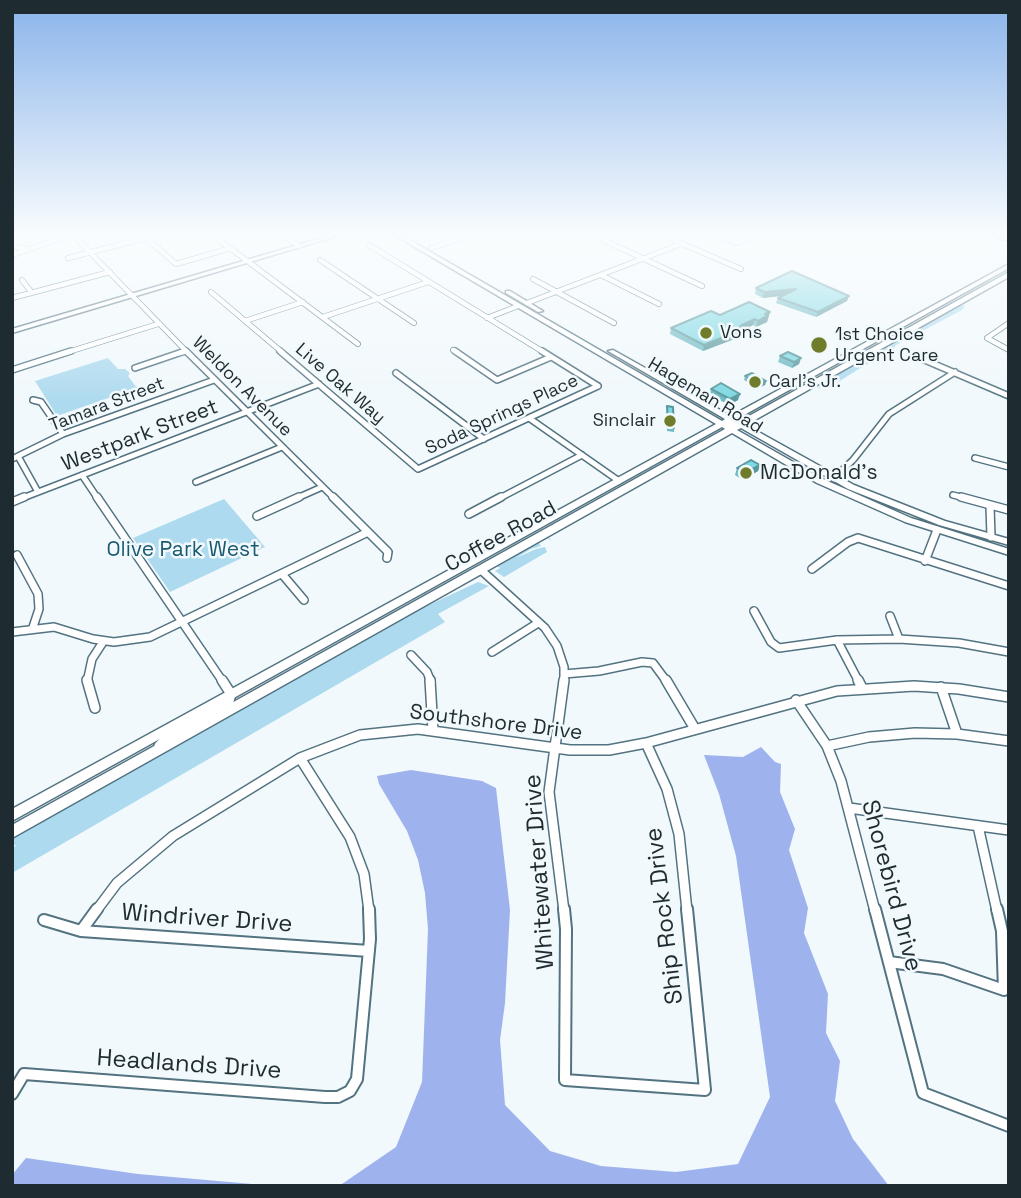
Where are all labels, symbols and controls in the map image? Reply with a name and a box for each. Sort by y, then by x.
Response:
place label: Vons [720,322,762,344]
place label: 1st Choice Urgent Care [835,324,938,366]
marker: Vons [698,325,714,341]
street label: Weldon Avenue [188,333,296,441]
marker: 1st Choice Urgent Care [809,335,829,355]
street label: Live Oak Way [291,339,389,429]
street label: Hageman Road [644,353,766,439]
street label: Soda Springs Place [422,370,582,460]
place label: Carl's Jr. [769,371,841,393]
street label: Tamara Street [46,373,168,437]
marker: Carl's Jr. [747,374,763,390]
street label: Westpark Street [58,395,222,477]
place label: Sinclair [593,410,656,432]
marker: Sinclair [662,413,678,429]
place label: McDonald's [760,460,878,486]
marker: McDonald's [738,465,754,481]
street label: Coffee Road [441,496,561,578]
park label: Olive Park West [106,537,260,563]
street label: Southshore Drive [408,700,584,746]
street label: Whitewater Drive [519,773,561,971]
street label: Shorebird Drive [854,797,928,975]
street label: Ship Rock Drive [640,826,690,1006]
street label: Windriver Drive [121,899,293,939]
street label: Headlands Drive [96,1044,282,1086]

